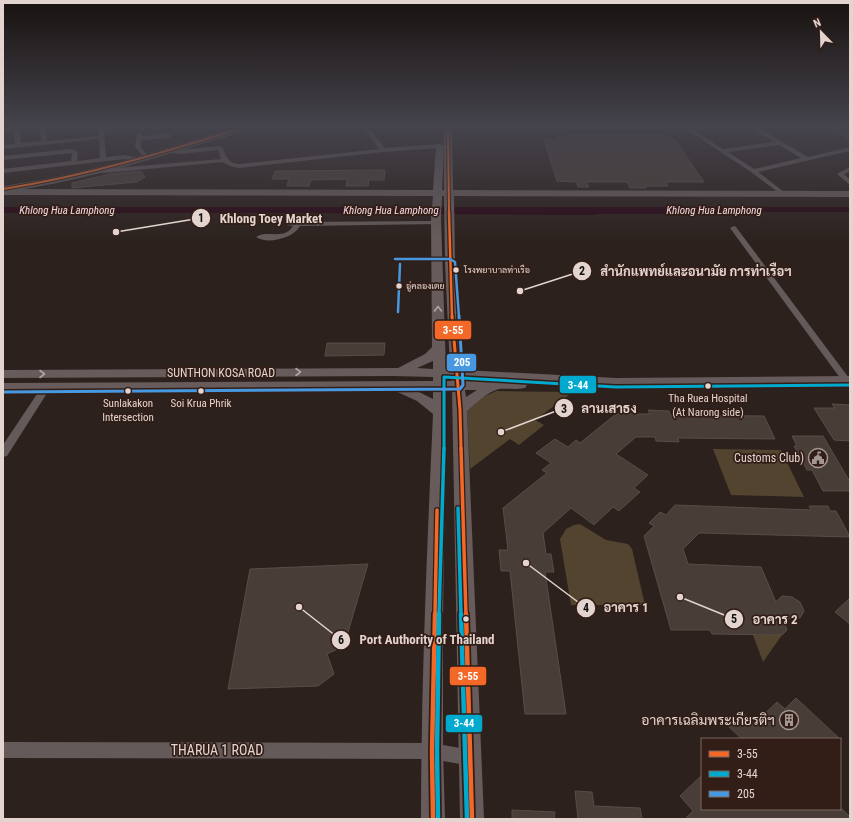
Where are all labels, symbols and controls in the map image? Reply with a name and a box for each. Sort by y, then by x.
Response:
north arrow [801,12,841,52]
text: N [812,16,823,31]
water label: Khlong Hua Lamphong [19,204,115,217]
water label: Khlong Hua Lamphong [343,204,439,217]
water label: Khlong Hua Lamphong [666,204,762,217]
callout: Khlong Toey Market [191,206,330,231]
text: 1 [198,211,204,225]
text: Khlong Toey Market [220,211,322,226]
callout: สำนักแพทย์และอนามัย การท่าเรือฯ [572,259,800,284]
text: สำนักแพทย์และอนามัย การท่าเรือฯ [600,262,792,279]
place label: โรงพยาบาลท่าเรือ [463,264,530,275]
text: 2 [579,264,585,278]
marker: โรงพยาบาลท่าเรือ [451,265,461,275]
marker: อู่คลองเตย [394,281,404,291]
place label: อู่คลองเตย [406,281,445,292]
one-way arrow [433,306,442,312]
line badge: 3-55 [434,320,472,340]
text: 3-55 [443,324,464,337]
line badge: 205 [446,353,477,372]
text: 205 [454,356,471,369]
street label: SUNTHON KOSA ROAD [167,366,275,380]
one-way arrow [295,368,301,376]
one-way arrow [39,370,45,378]
line badge: 3-44 [559,375,597,394]
text: 3-44 [568,379,589,392]
marker: Tha Ruea Hospital (At Narong side) [703,381,713,391]
marker: Sunlakakon Intersection [123,386,133,396]
marker: Soi Krua Phrik [196,386,206,396]
place label: Tha Ruea Hospital (At Narong side) [668,392,748,419]
callout: ลานเสาธง [554,396,645,421]
place label: Sunlakakon Intersection [102,397,154,424]
place label: Soi Krua Phrik [171,397,232,410]
text: ลานเสาธง [581,401,637,416]
text: 3 [561,402,567,416]
public building icon: Customs Club) [807,447,829,469]
place label: Customs Club) [734,451,804,465]
callout: อาคาร 1 [576,595,657,620]
text: อาคาร 1 [603,600,649,615]
text: 4 [583,601,589,615]
callout: อาคาร 2 [724,607,806,632]
text: 5 [731,612,737,626]
text: อาคาร 2 [752,612,798,627]
unlabelled marker [461,614,471,624]
callout: Port Authority of Thailand [331,627,503,652]
text: Port Authority of Thailand [359,632,495,647]
text: 6 [338,633,344,647]
line badge: 3-55 [449,666,487,686]
text: 3-55 [458,670,479,683]
building icon: อาคารเฉลิมพระเกียรติฯ [778,709,800,731]
place label: อาคารเฉลิมพระเกียรติฯ [641,711,775,728]
line badge: 3-44 [445,714,483,733]
text: 3-44 [454,717,475,730]
legend [701,738,841,810]
street label: THARUA 1 ROAD [171,742,263,758]
text: 3-55 [737,747,758,761]
text: 3-44 [737,767,758,781]
text: 205 [737,787,755,801]

